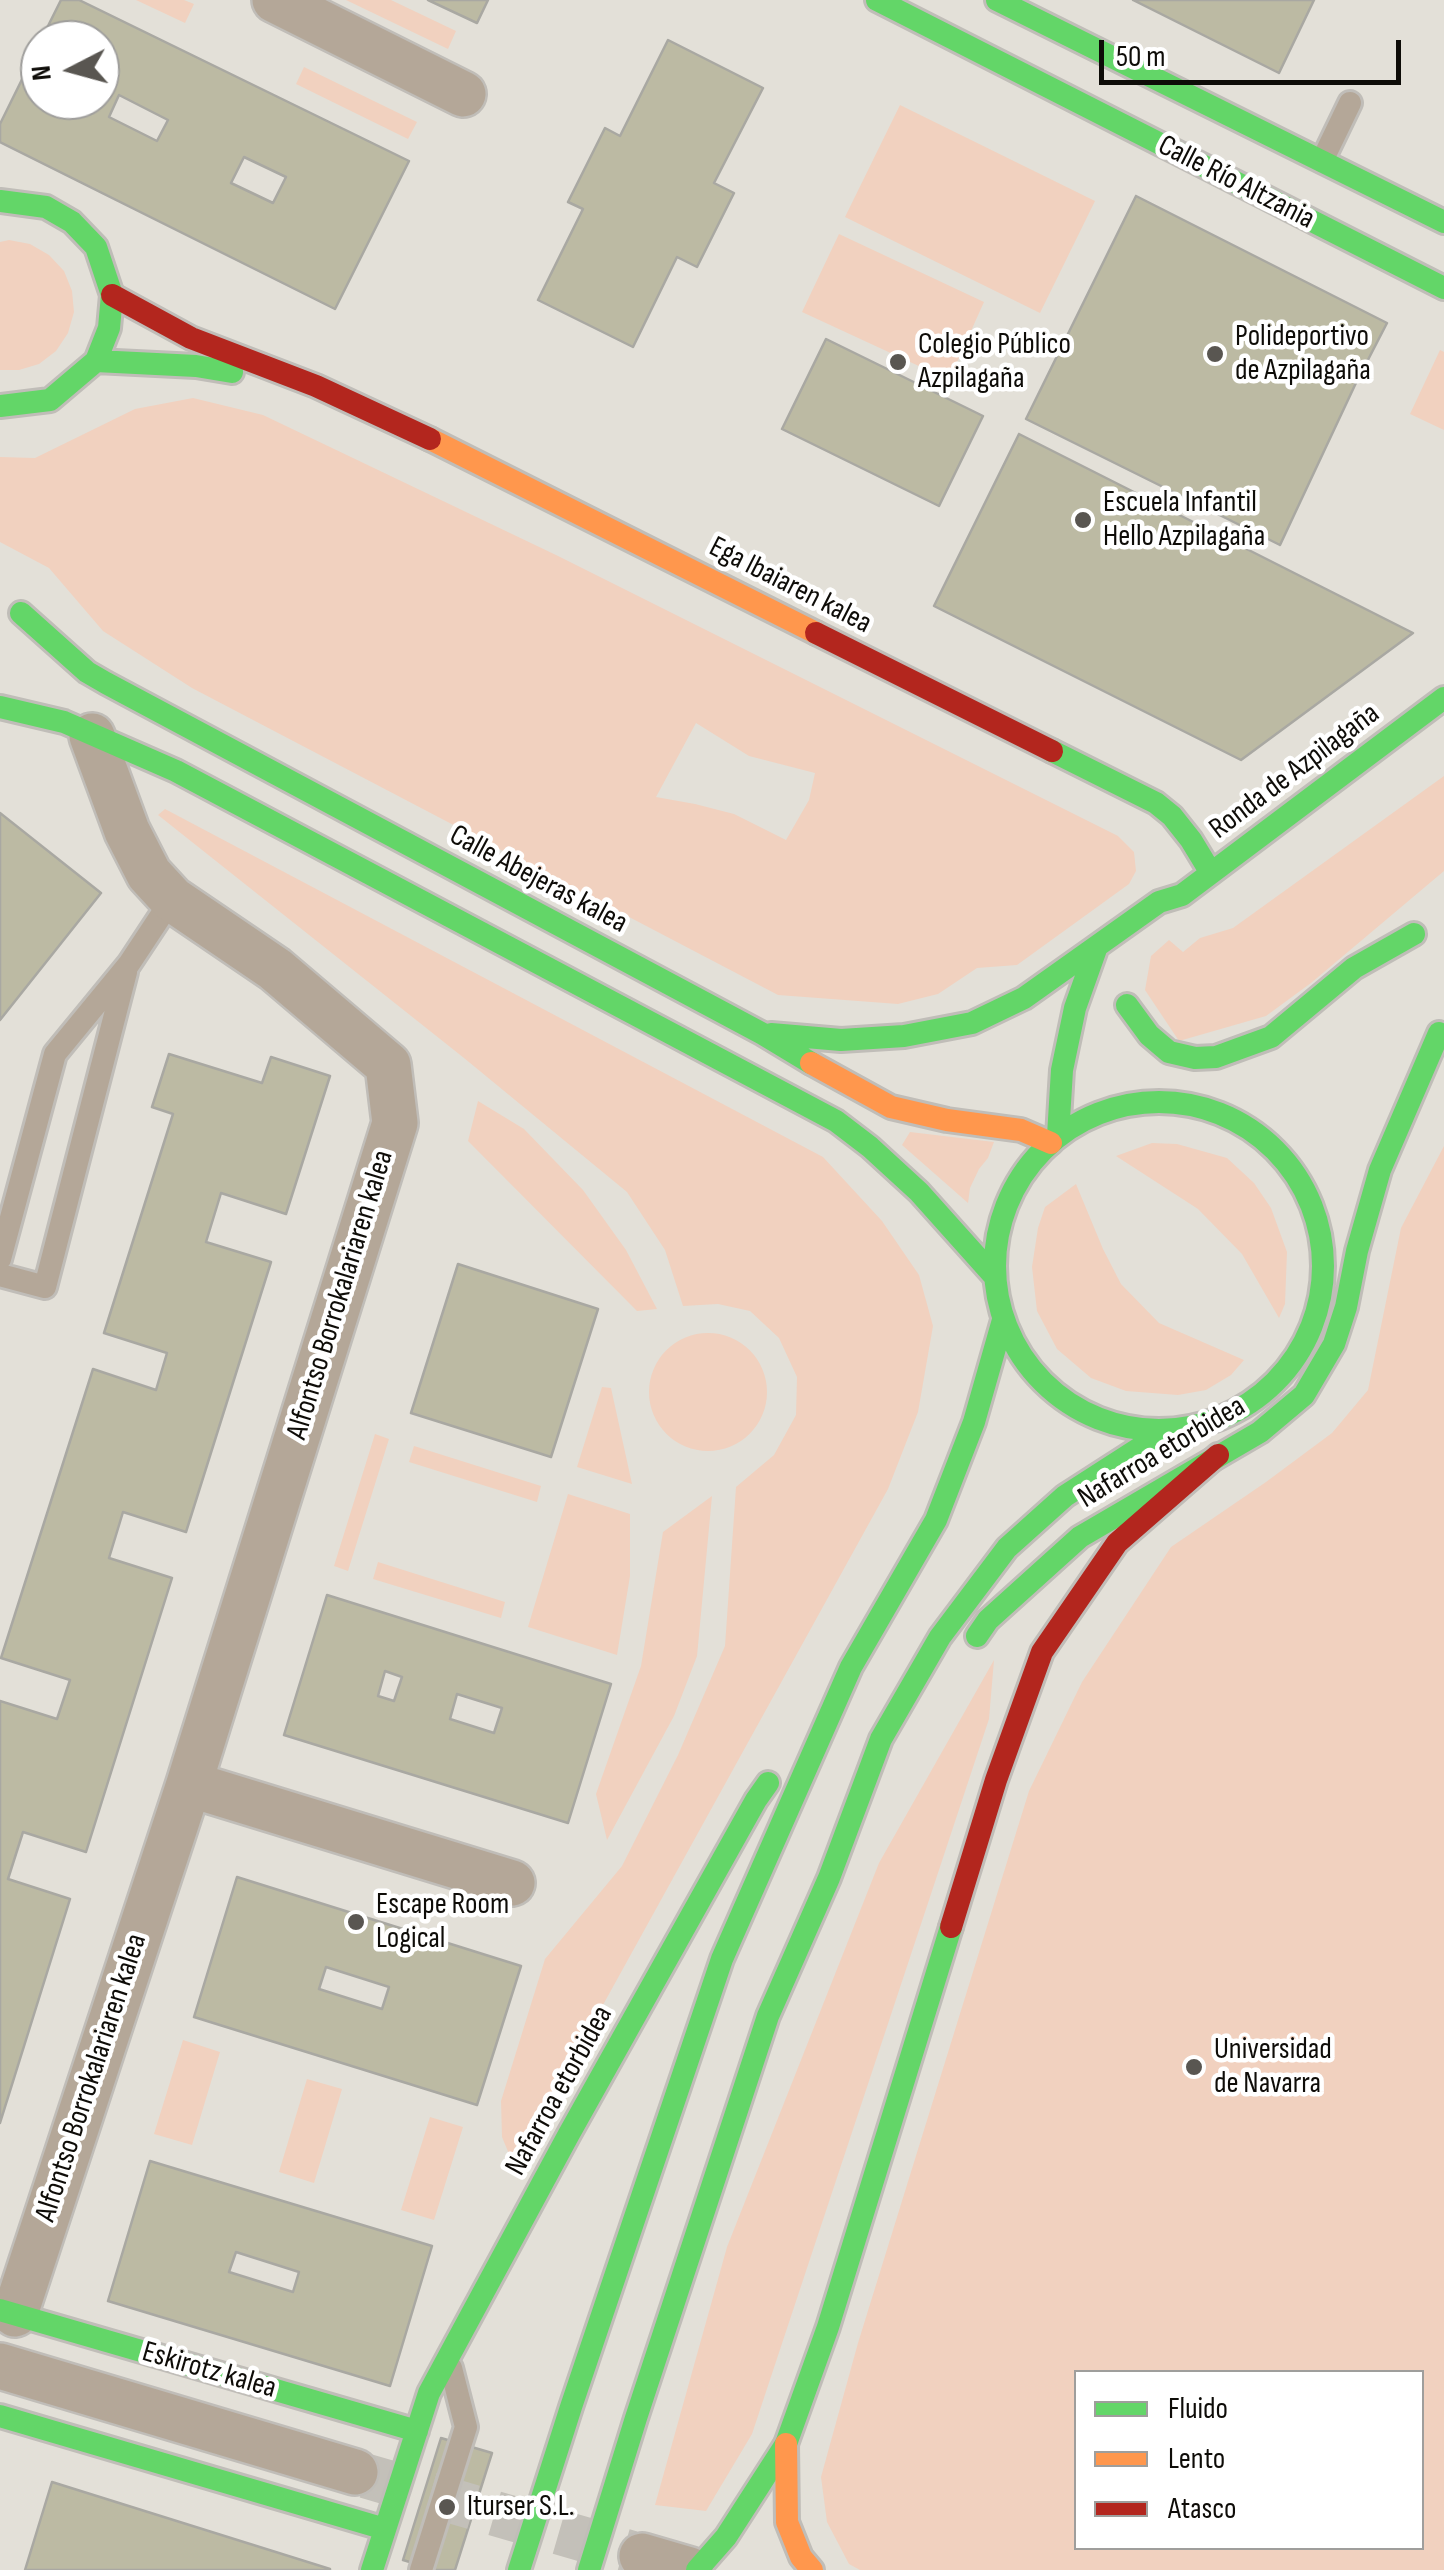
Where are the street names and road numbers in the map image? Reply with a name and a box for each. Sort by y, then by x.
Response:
street label: Calle Río Altzania [1152,128,1320,238]
street label: Ega Ibaiaren kalea [703,530,877,642]
street label: Ronda de Azpilagaña [1203,696,1387,848]
street label: Calle Abejeras kalea [443,818,633,942]
street label: Alfontso Borrokalariaren kalea [280,1146,402,1444]
street label: Nafarroa etorbidea [1072,1389,1252,1517]
street label: Alfontso Borrokalariaren kalea [29,1930,155,2226]
street label: Nafarroa etorbidea [499,2000,621,2182]
street label: Eskirotz kalea [138,2335,280,2407]

